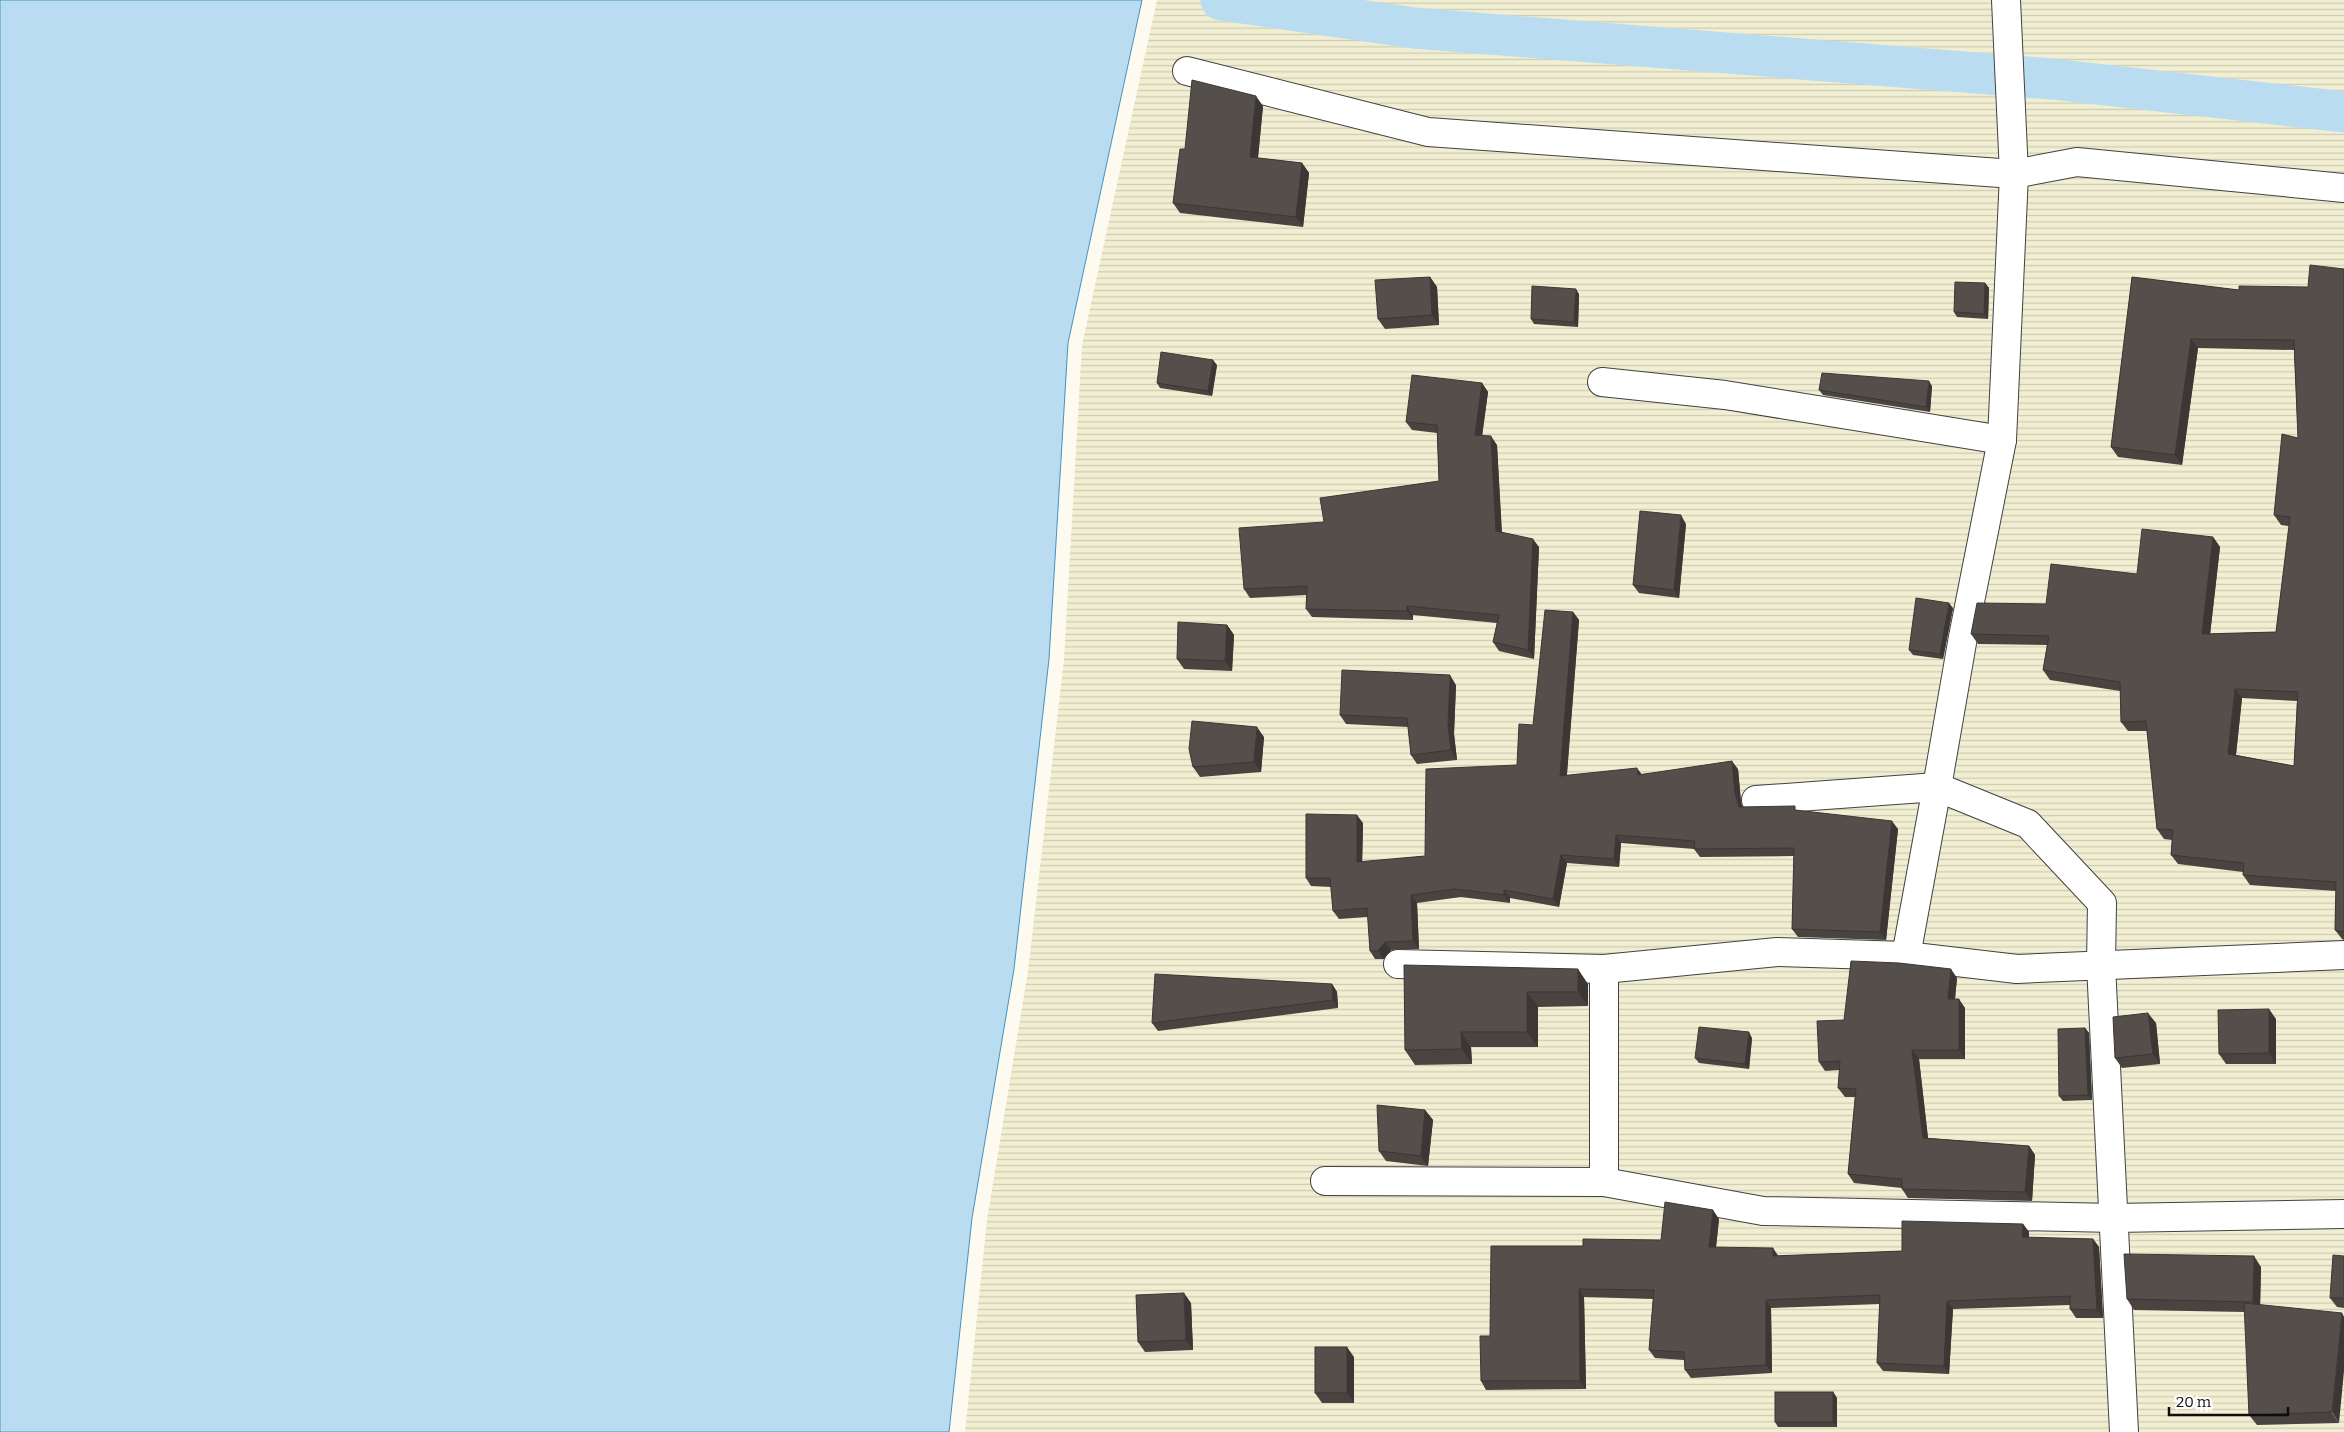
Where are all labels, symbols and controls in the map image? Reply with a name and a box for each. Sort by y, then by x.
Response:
scale bar [2169,1384,2288,1416]
text: 20 m [2176,1393,2212,1411]

